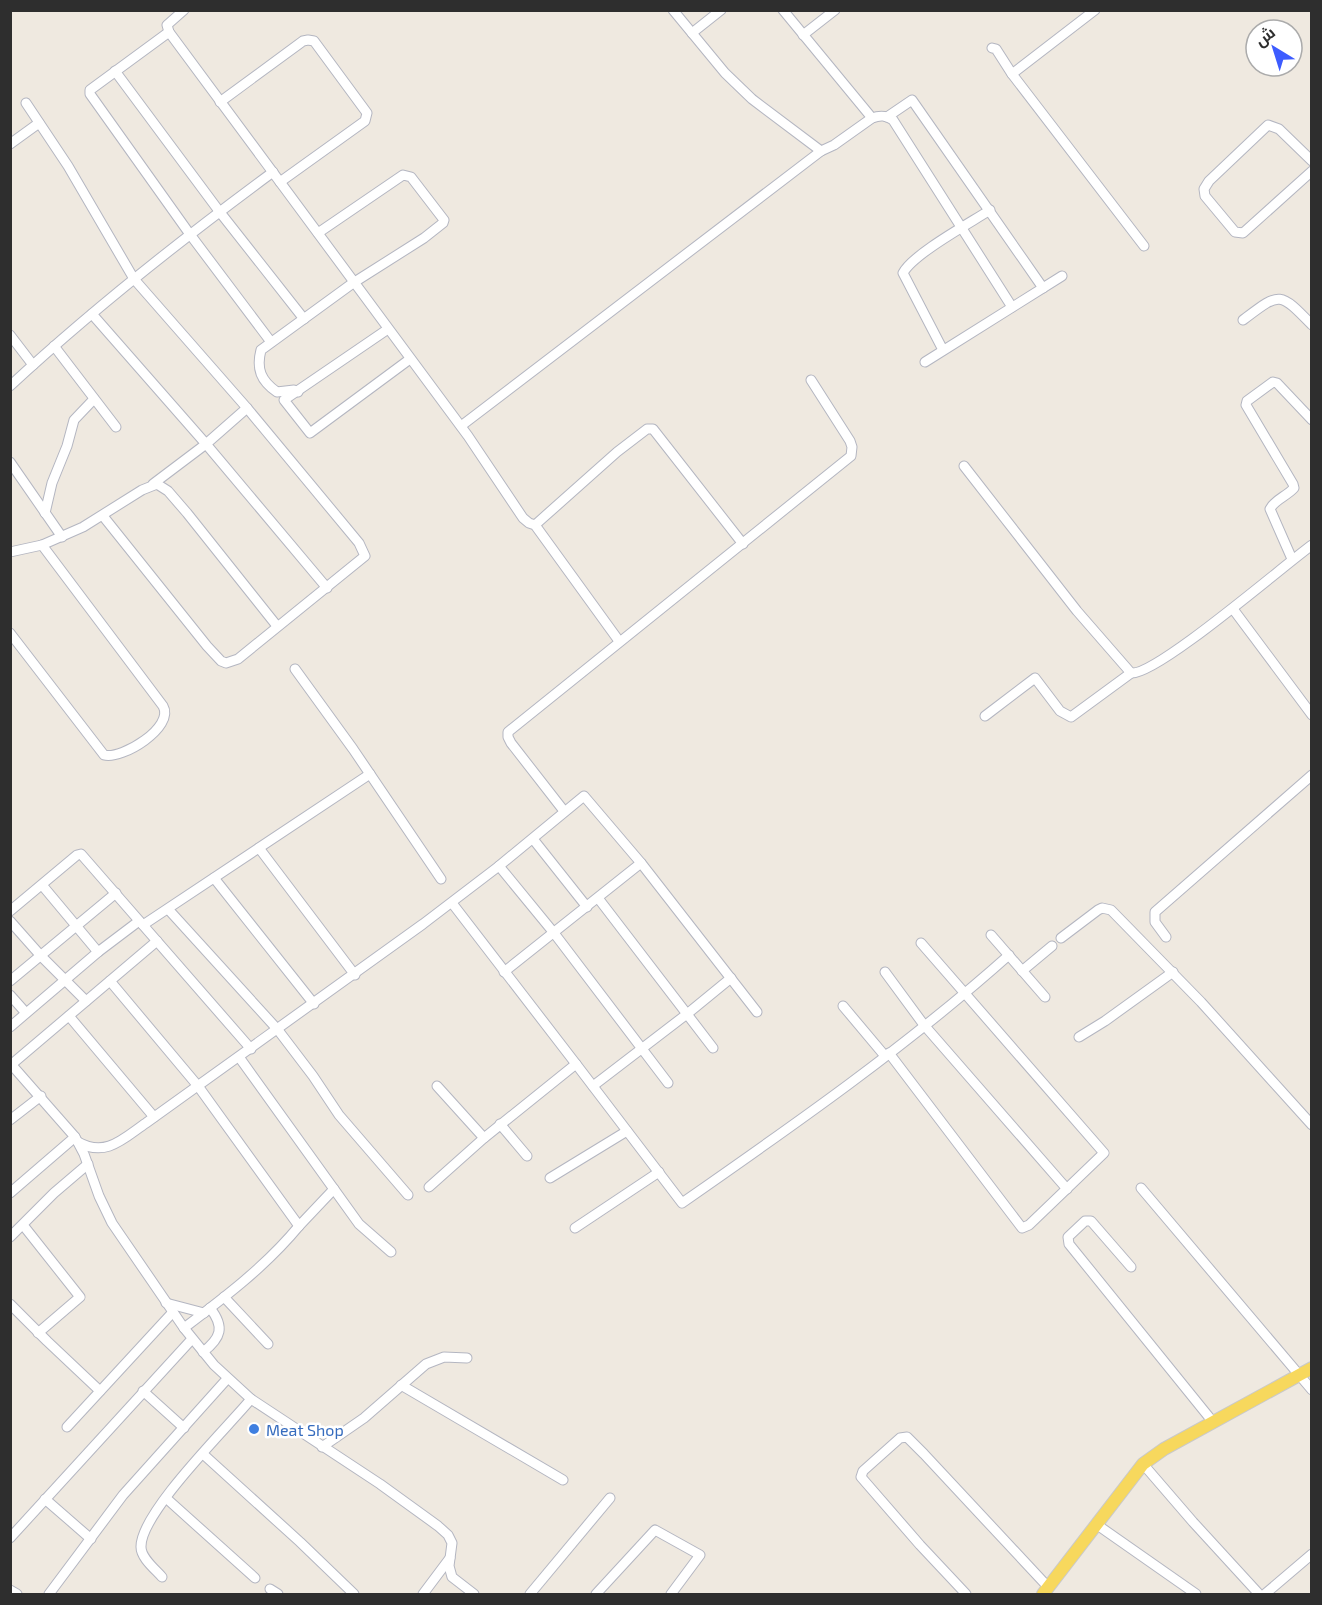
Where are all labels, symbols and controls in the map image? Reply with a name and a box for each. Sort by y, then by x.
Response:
north arrow [1244,18,1304,78]
text: ش [1251,22,1279,50]
place label: Meat Shop [266,1420,344,1439]
marker: Meat Shop [247,1422,261,1436]

